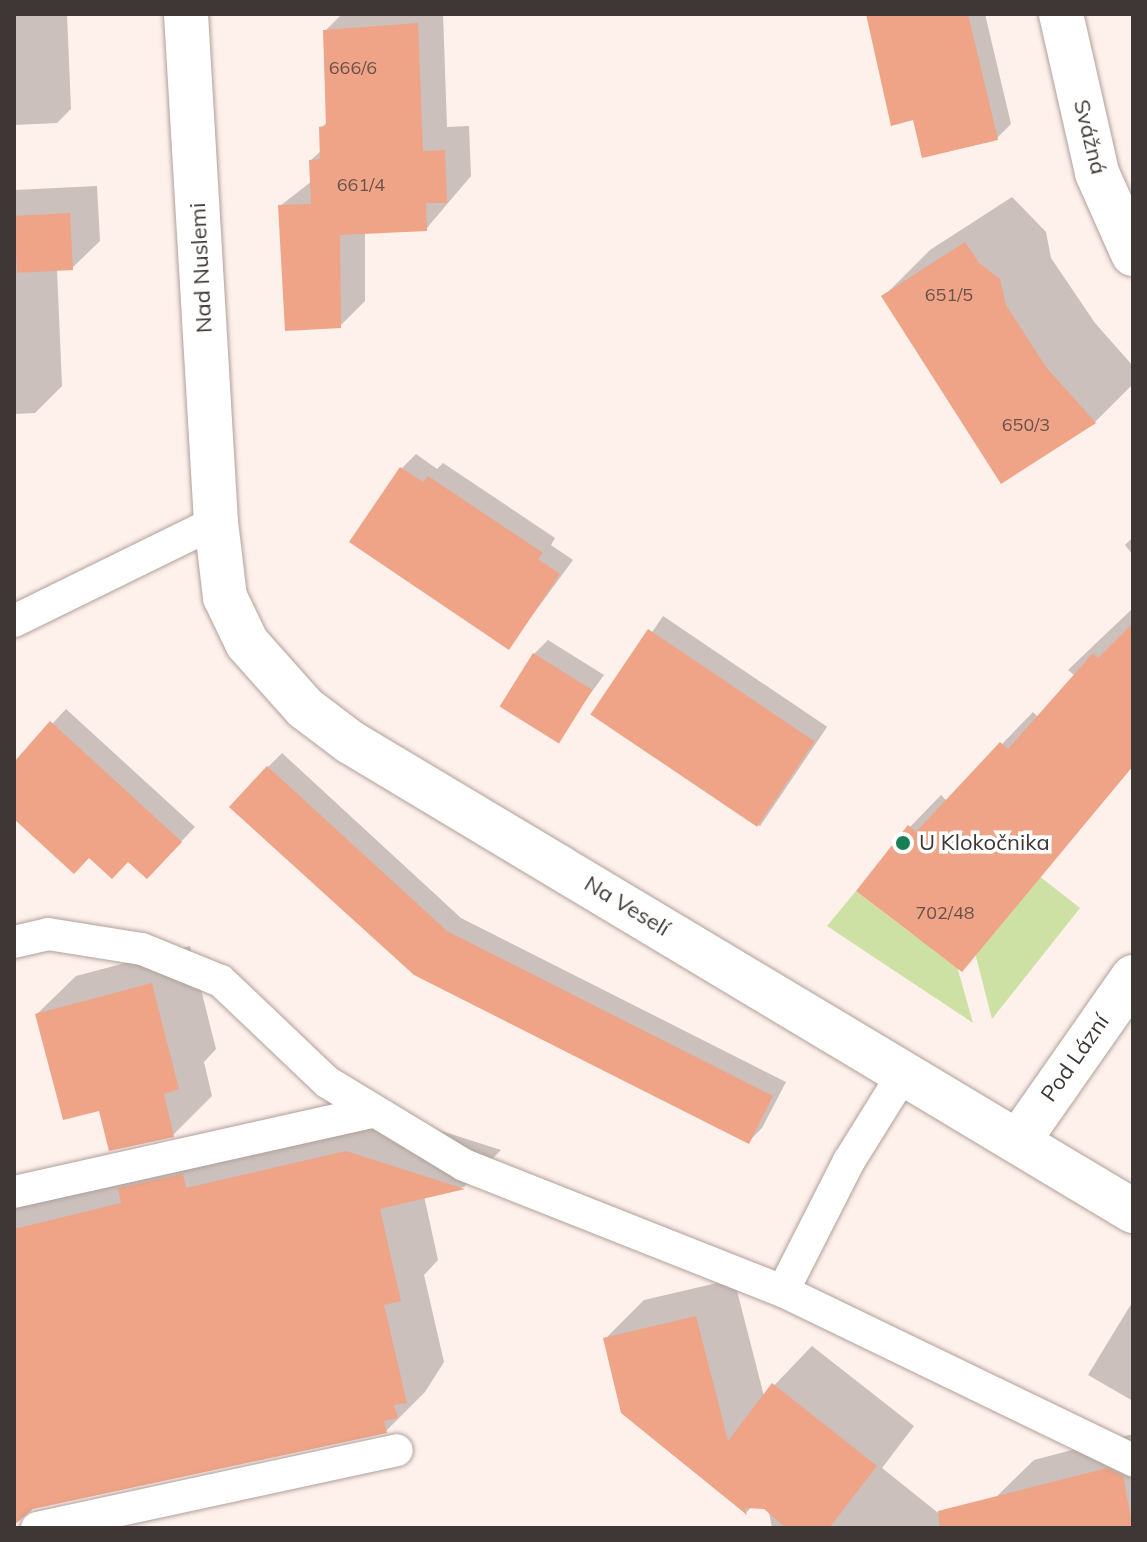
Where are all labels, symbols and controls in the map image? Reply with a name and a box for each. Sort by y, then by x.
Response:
house number: 666/6 [329,57,377,79]
street label: Svážná [1068,97,1112,177]
house number: 661/4 [337,174,385,196]
street label: Nad Nuslemi [184,202,218,334]
house number: 651/5 [925,284,973,306]
house number: 650/3 [1002,414,1050,436]
place label: U Klokočnika [919,830,1050,856]
marker: U Klokočnika [894,834,912,852]
street label: Na Veselí [580,870,674,942]
house number: 702/48 [915,902,975,924]
street label: Pod Lázní [1035,1009,1115,1107]

